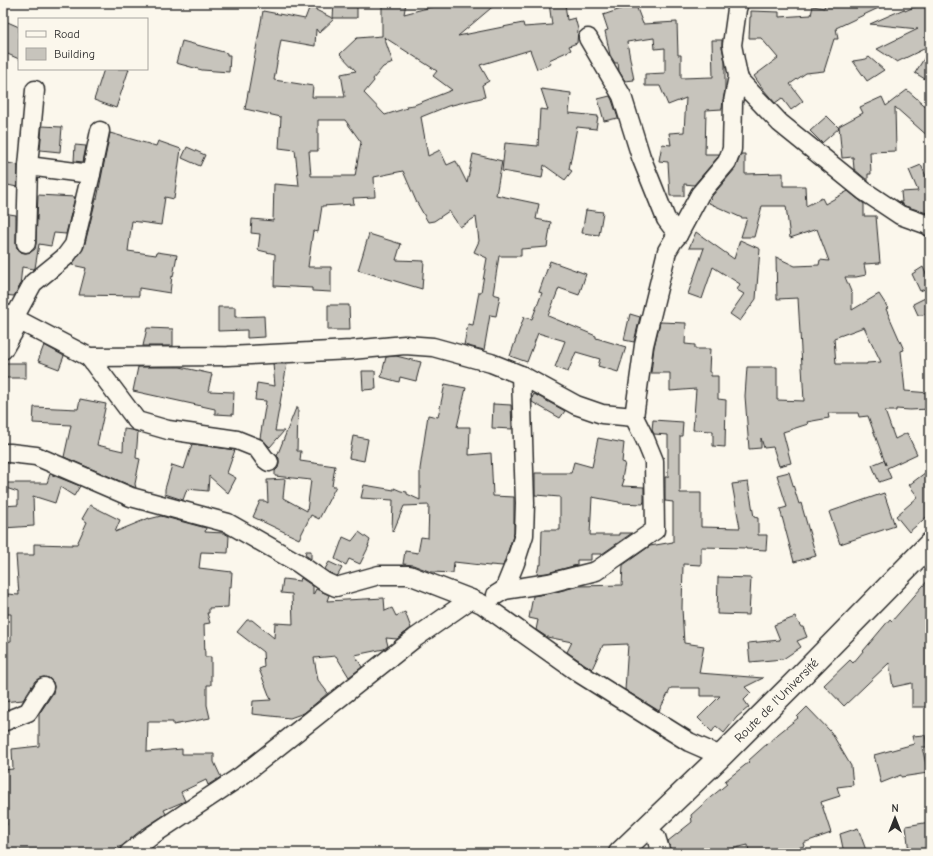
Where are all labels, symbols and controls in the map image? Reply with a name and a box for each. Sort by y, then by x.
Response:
legend [18,18,148,70]
text: Road [54,27,80,41]
text: Building [54,47,95,61]
street label: Route de l'Université [731,655,822,745]
north arrow [875,798,915,838]
text: N [891,802,899,815]

